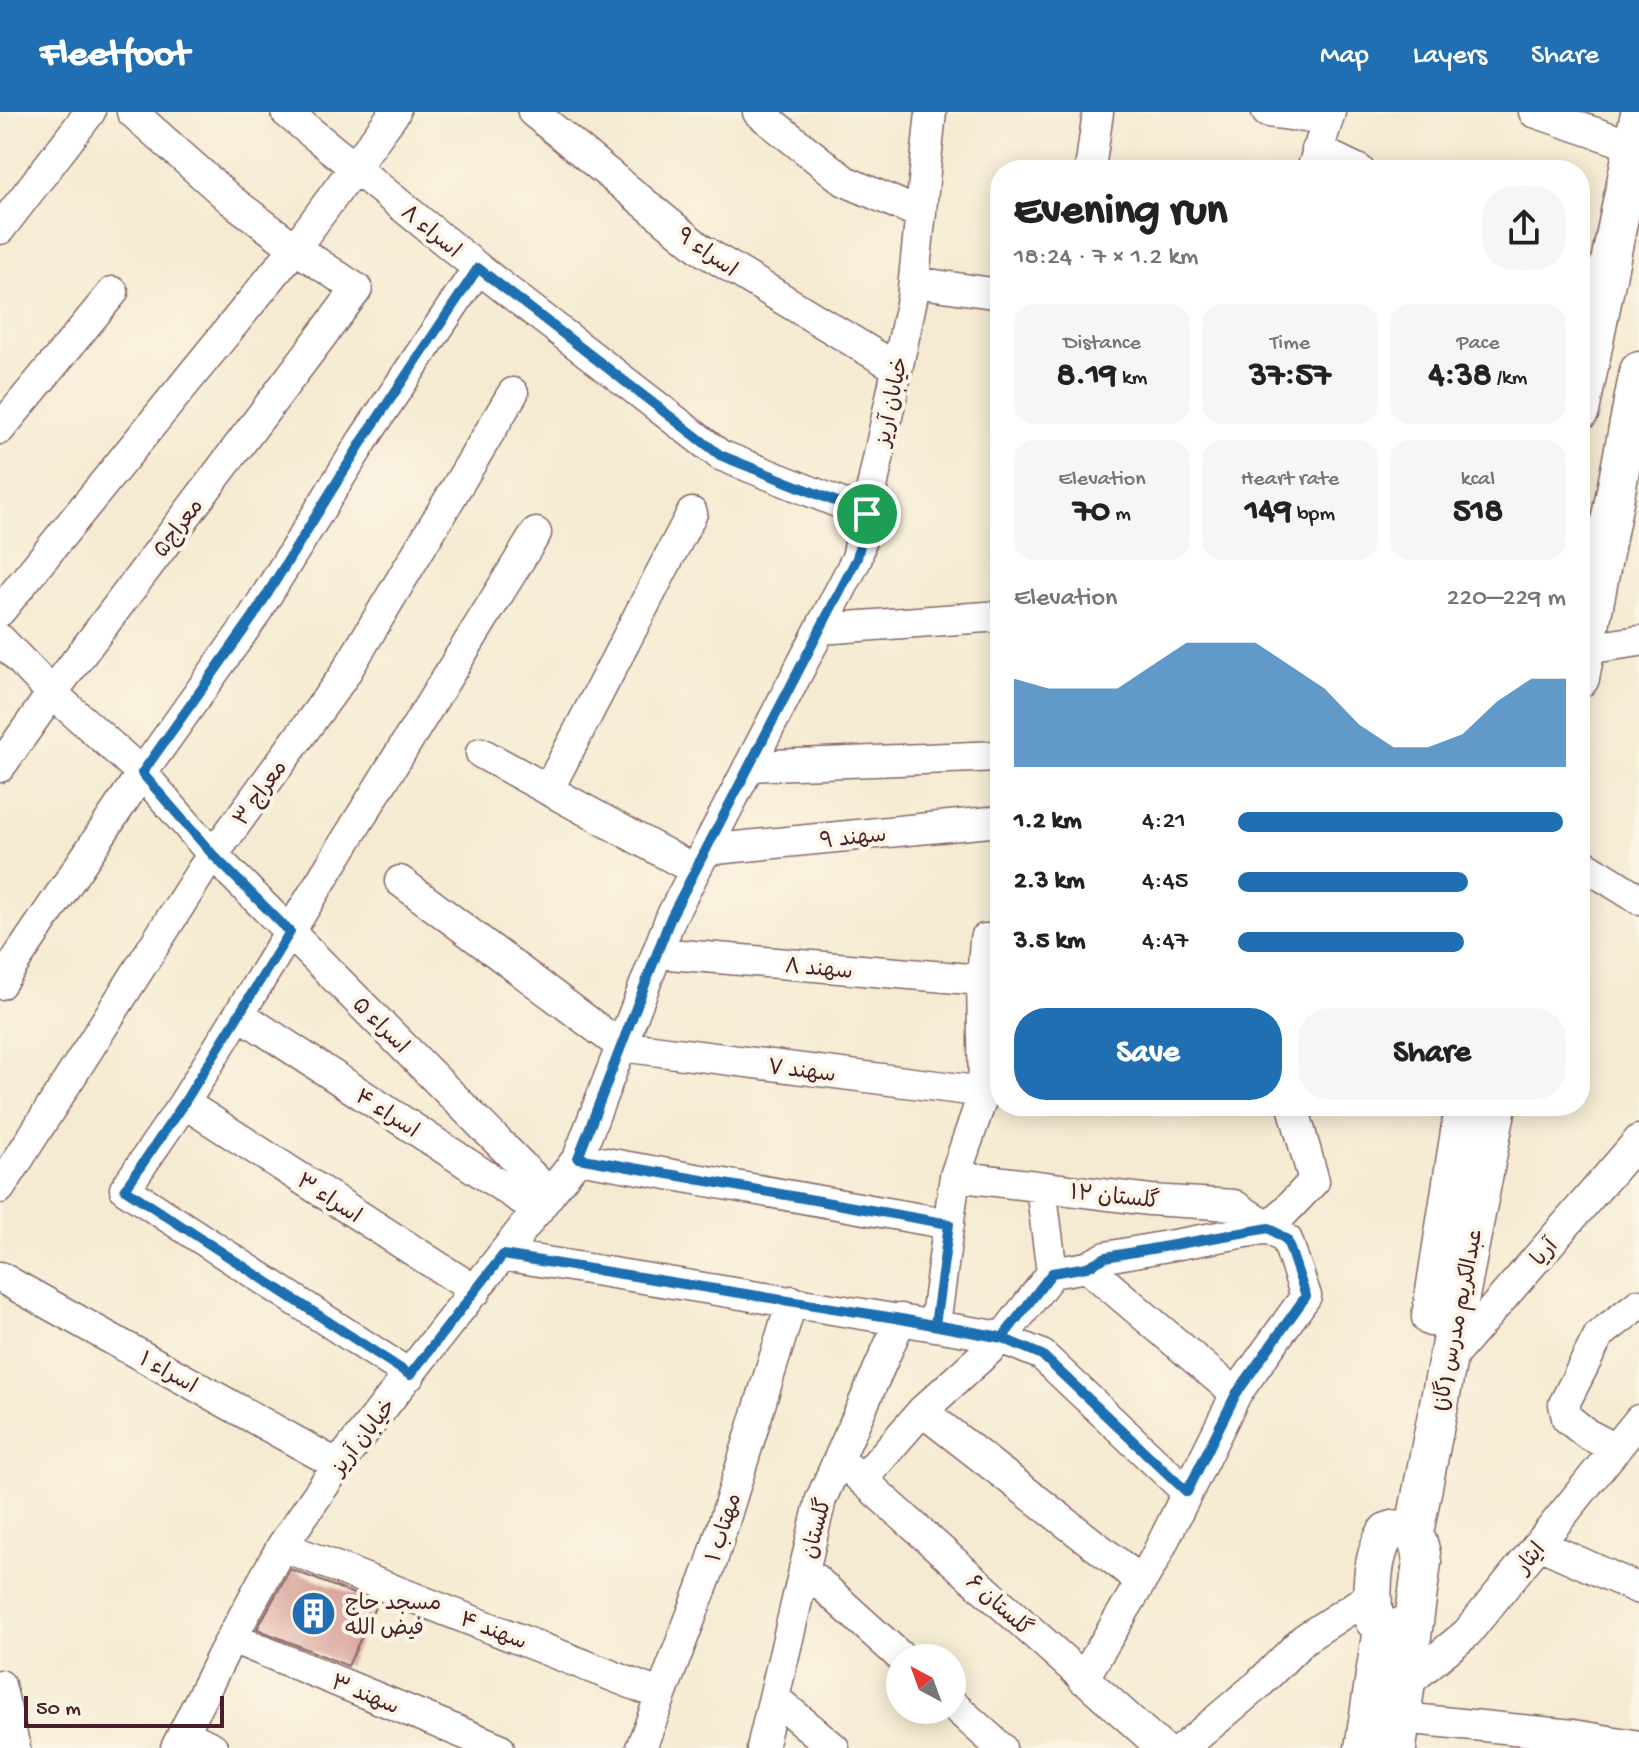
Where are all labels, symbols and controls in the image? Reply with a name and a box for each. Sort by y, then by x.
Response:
text: Fleetfoot [40,34,189,78]
text: Map [1320,40,1369,73]
text: Layers [1413,40,1487,73]
text: Share [1531,40,1599,73]
button: share [1482,186,1566,270]
text: Evening run [1014,187,1227,239]
street label: اسراء ۸ [394,201,465,265]
street label: اسراء ۹ [670,224,741,284]
text: 18:24 · 7 × 1.2 km [1014,243,1198,274]
text: Distance [1063,331,1141,357]
text: Time [1270,331,1310,357]
text: Pace [1456,331,1500,357]
street label: خیابان آریز [869,354,916,451]
text: 8.19 [1057,357,1117,397]
text: 37:57 [1249,357,1331,397]
text: 4:38 [1429,357,1492,397]
text: km [1117,366,1147,392]
text: /km [1492,366,1527,392]
text: Elevation [1058,467,1146,493]
text: Heart rate [1241,467,1339,493]
text: kcal [1461,467,1495,493]
pin [833,480,901,548]
icon: arrive [845,492,889,536]
text: 70 [1073,493,1110,533]
text: 149 [1245,493,1292,533]
text: 518 [1453,493,1503,533]
street label: معراج۵ [150,495,211,564]
text: m [1110,502,1131,528]
text: bpm [1292,502,1335,528]
text: Elevation [1014,584,1117,615]
text: 220–229 m [1447,584,1566,615]
street label: معراج ۳ [230,756,295,832]
text: 1.2 km [1014,807,1082,838]
text: 4:21 [1142,807,1186,838]
street label: سهند ۹ [819,824,888,856]
text: 2.3 km [1014,867,1085,898]
text: 4:45 [1142,867,1188,898]
text: 3.5 km [1014,927,1086,958]
text: 4:47 [1142,927,1188,958]
street label: سهند ۸ [783,955,854,987]
street label: اسراء ۵ [345,993,413,1061]
button: Save [1014,1008,1282,1100]
button: Share [1298,1008,1566,1100]
street label: سهند ۷ [766,1056,837,1090]
street label: اسراء ۴ [349,1085,423,1145]
street label: اسراء ۳ [290,1170,365,1231]
street label: گلستان ۱۲ [1069,1178,1161,1217]
street label: عبدالکریم مدرس (گاز) [1427,1227,1490,1414]
street label: آریا [1526,1232,1566,1273]
street label: اسراء ۱ [134,1348,201,1401]
street label: خیابان آریز [324,1394,403,1484]
street label: مهتاب ۱ [703,1491,749,1566]
street label: گلستان [795,1495,839,1562]
street label: ایثار [1510,1539,1553,1582]
street label: گلستان ۶ [959,1568,1038,1643]
building icon: مسجد حاج فیض الله [290,1590,338,1638]
place label: مسجد حاج فیض الله [345,1592,441,1643]
street label: سهند ۴ [455,1608,530,1657]
north arrow [886,1644,966,1724]
map controls [886,1644,966,1724]
street label: سهند ۳ [327,1671,402,1722]
scale bar [24,1692,224,1728]
text: 50 m [36,1697,81,1723]

